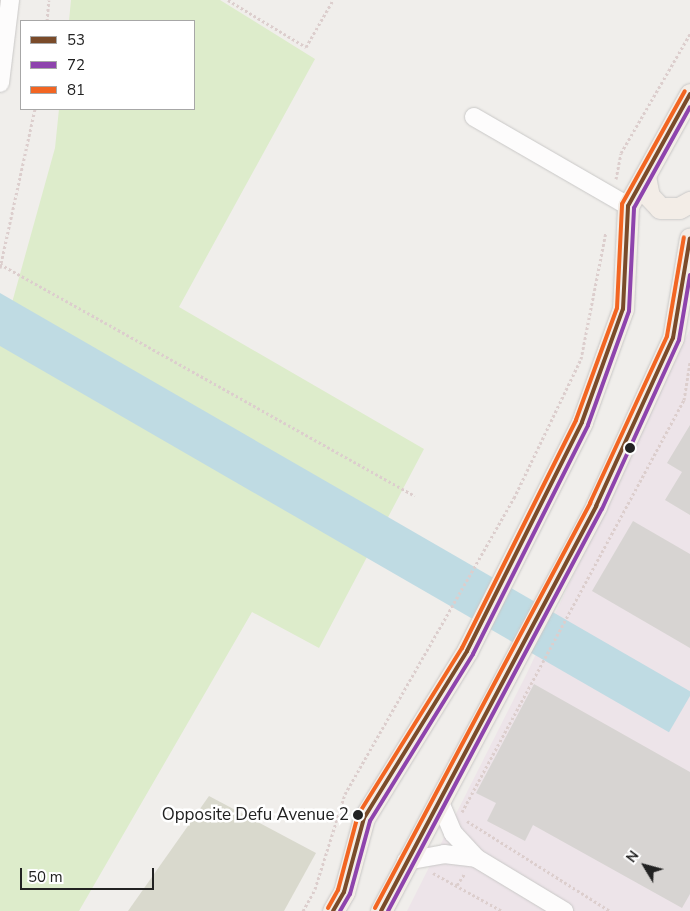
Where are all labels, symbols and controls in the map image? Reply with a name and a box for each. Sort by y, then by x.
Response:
legend [20,20,195,110]
text: 53 [67,30,85,50]
text: 72 [67,55,85,75]
text: 81 [67,80,85,100]
unlabelled marker [625,443,635,453]
place label: Opposite Defu Avenue 2 [162,805,349,825]
marker: Opposite Defu Avenue 2 [353,810,363,820]
north arrow [620,841,670,891]
text: N [622,847,643,867]
scale bar [22,858,156,890]
text: 50 m [28,867,63,887]

